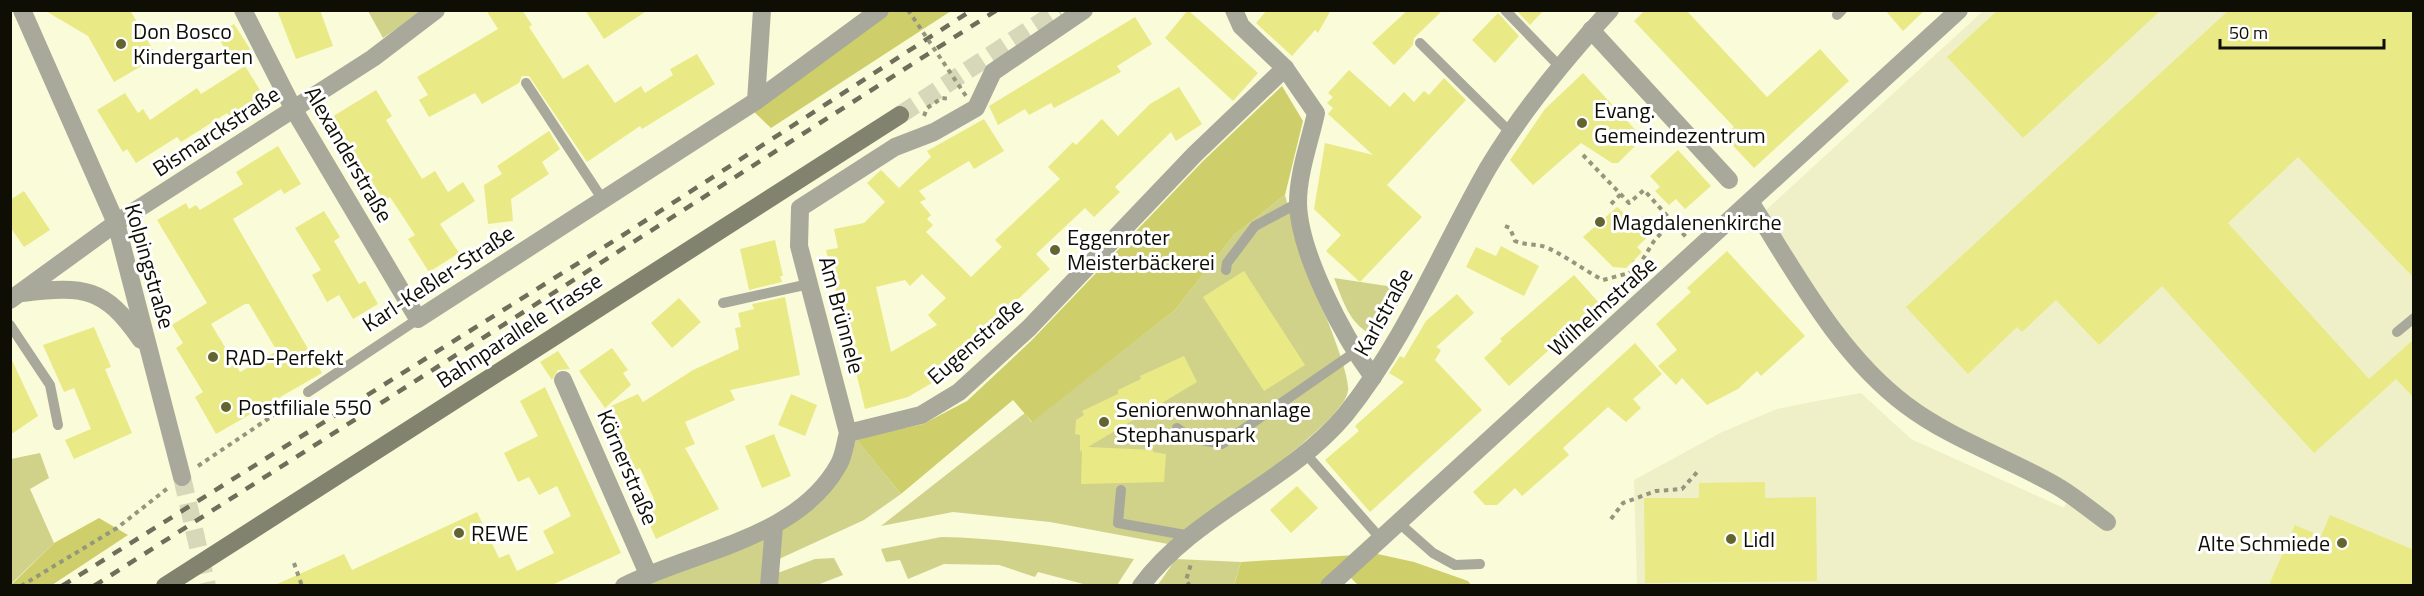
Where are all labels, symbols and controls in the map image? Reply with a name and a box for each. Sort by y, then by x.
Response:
scale bar [2220,12,2384,50]
place label: Don Bosco Kindergarten [133,14,253,73]
text: 50 m [2229,19,2268,46]
marker: Don Bosco Kindergarten [114,37,128,51]
street label: Bismarckstraße [146,77,286,185]
street label: Alexanderstraße [296,79,402,229]
place label: Evang. Gemeindezentrum [1594,93,1766,152]
marker: Evang. Gemeindezentrum [1575,116,1589,130]
street label: Kolpingstraße [116,199,184,333]
place label: Magdalenenkirche [1612,205,1782,239]
marker: Magdalenenkirche [1593,215,1607,229]
street label: Karl-Keßler-Straße [355,216,521,340]
place label: Eggenroter Meisterbäckerei [1067,220,1215,279]
marker: Eggenroter Meisterbäckerei [1048,243,1062,257]
street label: Wilhelmstraße [1540,248,1664,364]
street label: Am Brünnele [810,253,874,377]
street label: Karlstraße [1345,262,1421,362]
street label: Bahnparallele Trasse [429,264,609,396]
street label: Eugenstraße [919,289,1031,393]
place label: RAD-Perfekt [225,340,344,374]
marker: RAD-Perfekt [206,350,220,364]
place label: Postfiliale 550 [238,390,372,424]
place label: Seniorenwohnanlage Stephanuspark [1116,392,1311,451]
marker: Postfiliale 550 [219,400,233,414]
street label: Körnerstraße [588,404,668,530]
marker: Seniorenwohnanlage Stephanuspark [1097,415,1111,429]
place label: REWE [471,516,528,550]
place label: Lidl [1743,522,1775,556]
marker: REWE [452,526,466,540]
place label: Alte Schmiede [2198,526,2330,560]
marker: Lidl [1724,532,1738,546]
marker: Alte Schmiede [2335,536,2349,550]

